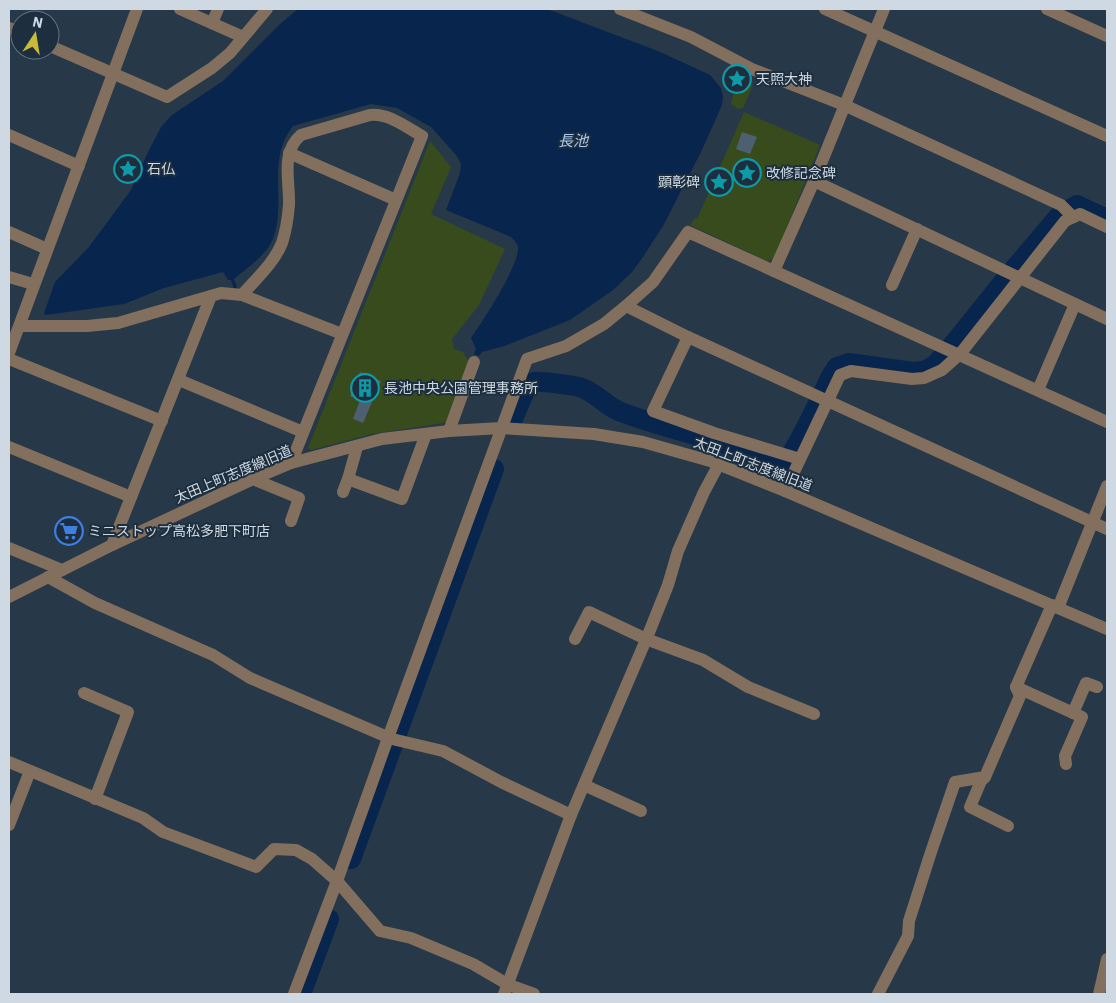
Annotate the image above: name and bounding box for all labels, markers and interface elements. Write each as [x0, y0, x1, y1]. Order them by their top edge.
north arrow [10, 10, 60, 60]
text: N [31, 12, 45, 32]
place icon: 天照大神 [722, 64, 752, 94]
place label: 天照大神 [756, 70, 812, 88]
water label: 長池 [558, 131, 590, 150]
place icon: 石仏 [113, 154, 143, 184]
place icon: 改修記念碑 [732, 158, 762, 188]
place label: 石仏 [147, 160, 175, 178]
place label: 改修記念碑 [766, 164, 836, 182]
place icon: 顕彰碑 [704, 167, 734, 197]
place label: 顕彰碑 [658, 173, 700, 191]
building icon: 長池中央公園管理事務所 [350, 373, 380, 403]
place label: 長池中央公園管理事務所 [384, 379, 538, 397]
street label: 太田上町志度線旧道 [691, 433, 815, 495]
street label: 太田上町志度線旧道 [171, 441, 295, 507]
supermarket icon: ミニストップ高松多肥下町店 [54, 516, 84, 546]
place label: ミニストップ高松多肥下町店 [88, 522, 270, 540]

